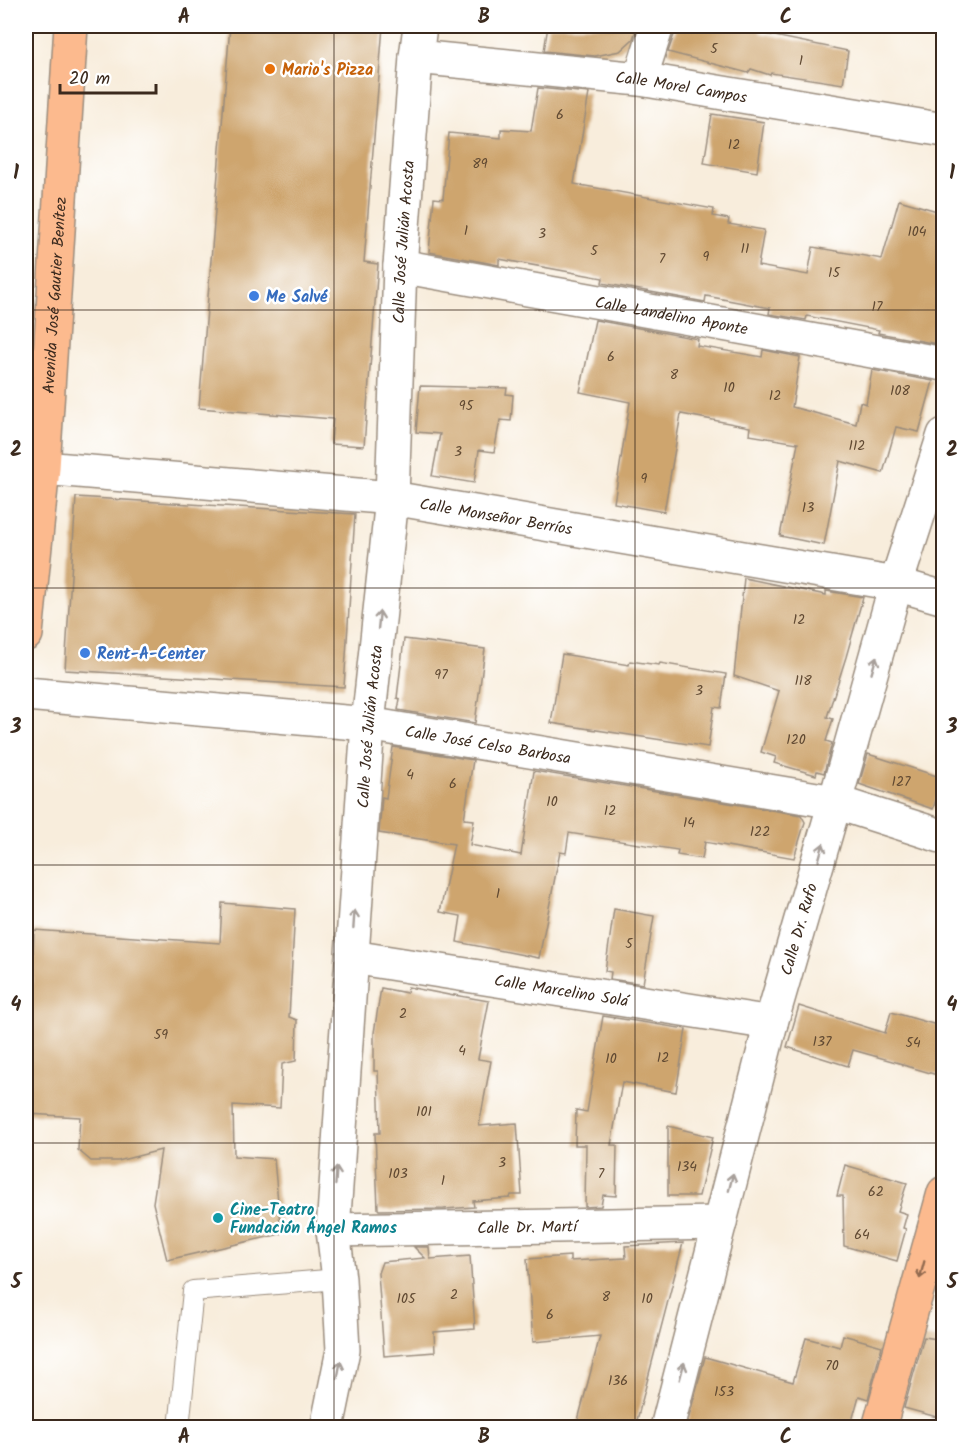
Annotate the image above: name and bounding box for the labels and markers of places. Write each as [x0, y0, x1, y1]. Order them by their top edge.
place label: Mario's Pizza [282, 58, 373, 83]
marker: Mario's Pizza [263, 62, 277, 76]
place label: Me Salvé [266, 285, 328, 310]
marker: Me Salvé [247, 289, 261, 303]
place label: Rent-A-Center [97, 642, 206, 667]
marker: Rent-A-Center [78, 646, 92, 660]
place label: Cine-Teatro Fundación Ángel Ramos [230, 1198, 397, 1241]
marker: Cine-Teatro Fundación Ángel Ramos [211, 1211, 225, 1225]

